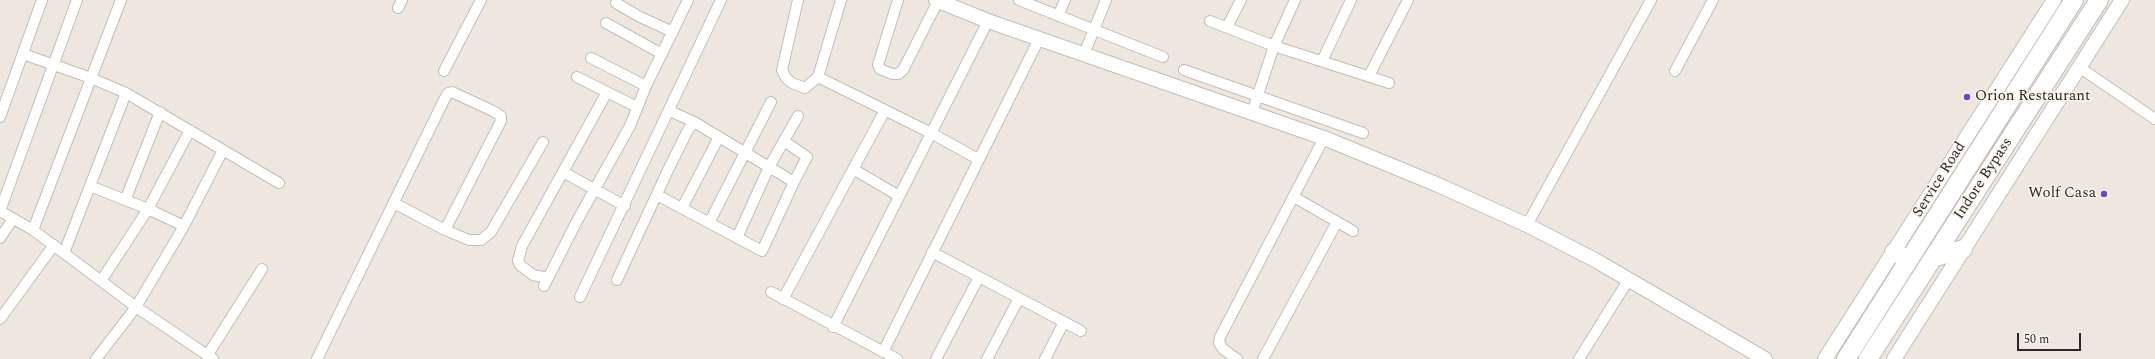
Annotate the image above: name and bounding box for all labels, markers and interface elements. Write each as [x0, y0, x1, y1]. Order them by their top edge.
place label: Orion Restaurant [1975, 88, 2090, 106]
marker: Orion Restaurant [1962, 92, 1972, 102]
street label: Indore Bypass [1951, 135, 2017, 223]
street label: Service Road [1910, 139, 1970, 221]
place label: Wolf Casa [2028, 185, 2096, 203]
marker: Wolf Casa [2099, 189, 2109, 199]
scale bar [2019, 325, 2083, 351]
text: 50 m [2024, 330, 2049, 349]

